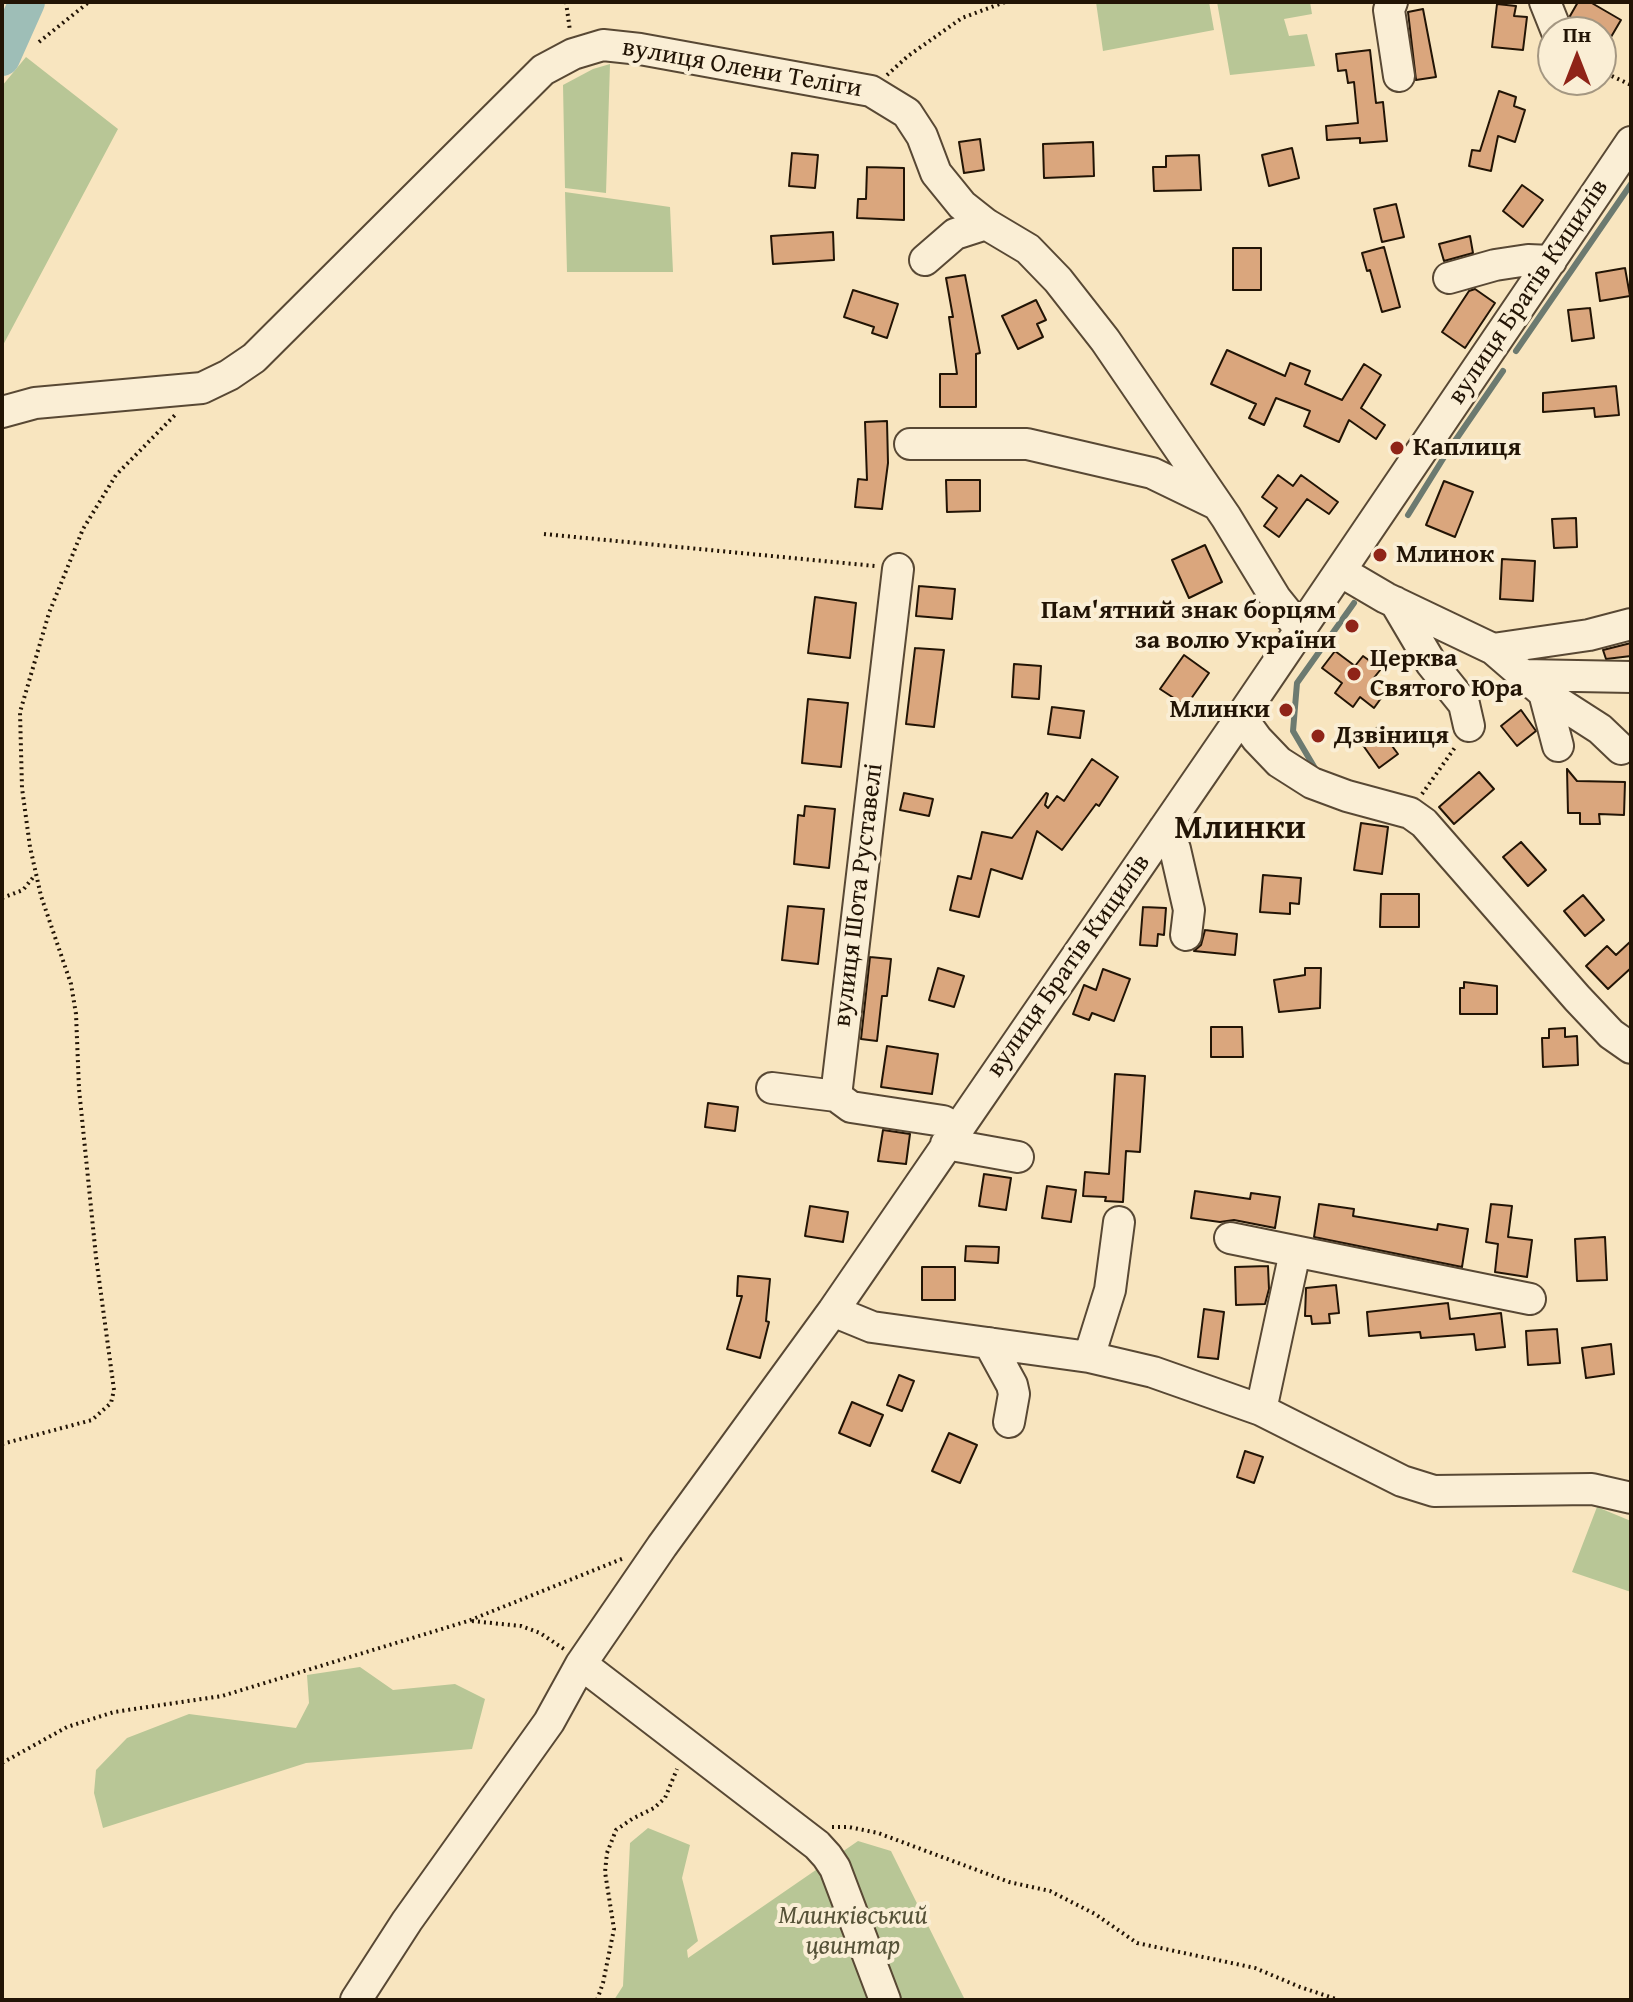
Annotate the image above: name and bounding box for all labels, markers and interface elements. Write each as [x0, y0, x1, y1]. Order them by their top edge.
north arrow [1537, 16, 1617, 96]
text: Пн [1563, 18, 1591, 50]
street label: вулиця Олени Теліги [620, 33, 864, 105]
street label: вулиця Братів Кицилів [1442, 174, 1616, 410]
place label: Каплиця [1413, 432, 1521, 464]
marker: Каплиця [1388, 439, 1406, 457]
place label: Млинок [1396, 539, 1494, 571]
marker: Млинок [1371, 546, 1389, 564]
place label: Пам'ятний знак борцям за волю України [1041, 595, 1336, 656]
marker: Пам'ятний знак борцям за волю України [1343, 617, 1361, 635]
place label: Церква Святого Юра [1370, 643, 1523, 704]
marker: Церква Святого Юра [1345, 665, 1363, 683]
place label: Млинки [1169, 694, 1270, 726]
marker: Млинки [1277, 701, 1295, 719]
place label: Дзвіниця [1334, 720, 1449, 752]
marker: Дзвіниця [1309, 727, 1327, 745]
street label: вулиця Шота Руставелі [827, 761, 891, 1029]
district label: Млинки [1174, 809, 1306, 849]
street label: вулиця Братів Кицилів [980, 849, 1158, 1083]
park label: Млинківський цвинтар [778, 1900, 928, 1962]

